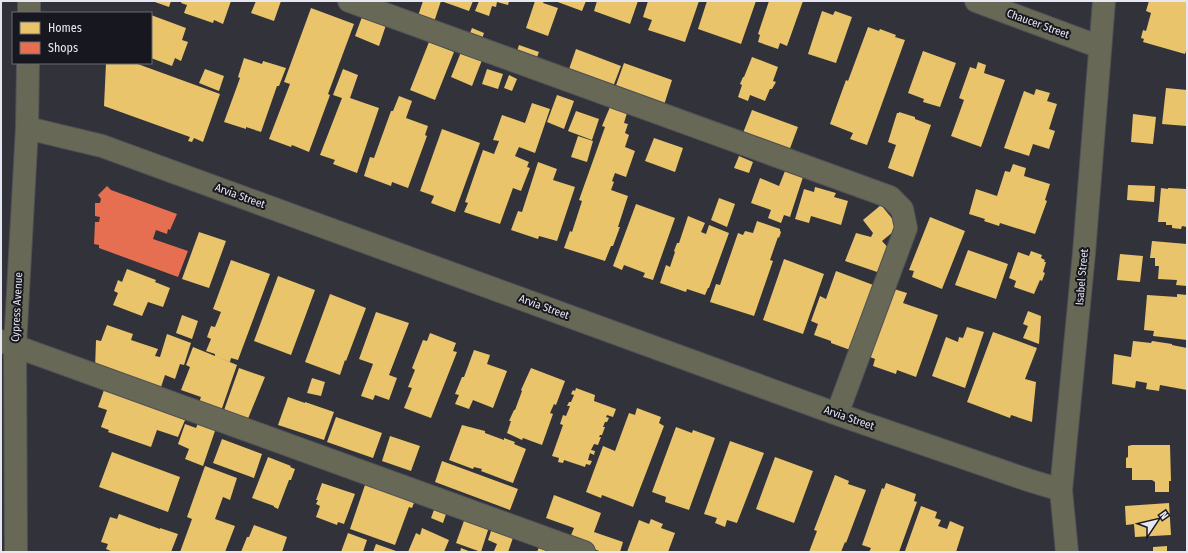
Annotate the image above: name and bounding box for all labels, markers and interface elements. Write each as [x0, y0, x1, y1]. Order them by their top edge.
street label: Chaucer Street [1005, 7, 1072, 42]
legend [12, 12, 152, 64]
text: Homes [48, 21, 82, 35]
text: Shops [48, 41, 78, 55]
street label: Arvia Street [213, 181, 267, 211]
street label: Isabel Street [1073, 248, 1091, 306]
street label: Cypress Avenue [9, 272, 25, 342]
street label: Arvia Street [517, 292, 571, 322]
street label: Arvia Street [822, 403, 876, 433]
north arrow [1136, 501, 1176, 541]
text: N [1157, 509, 1171, 522]

